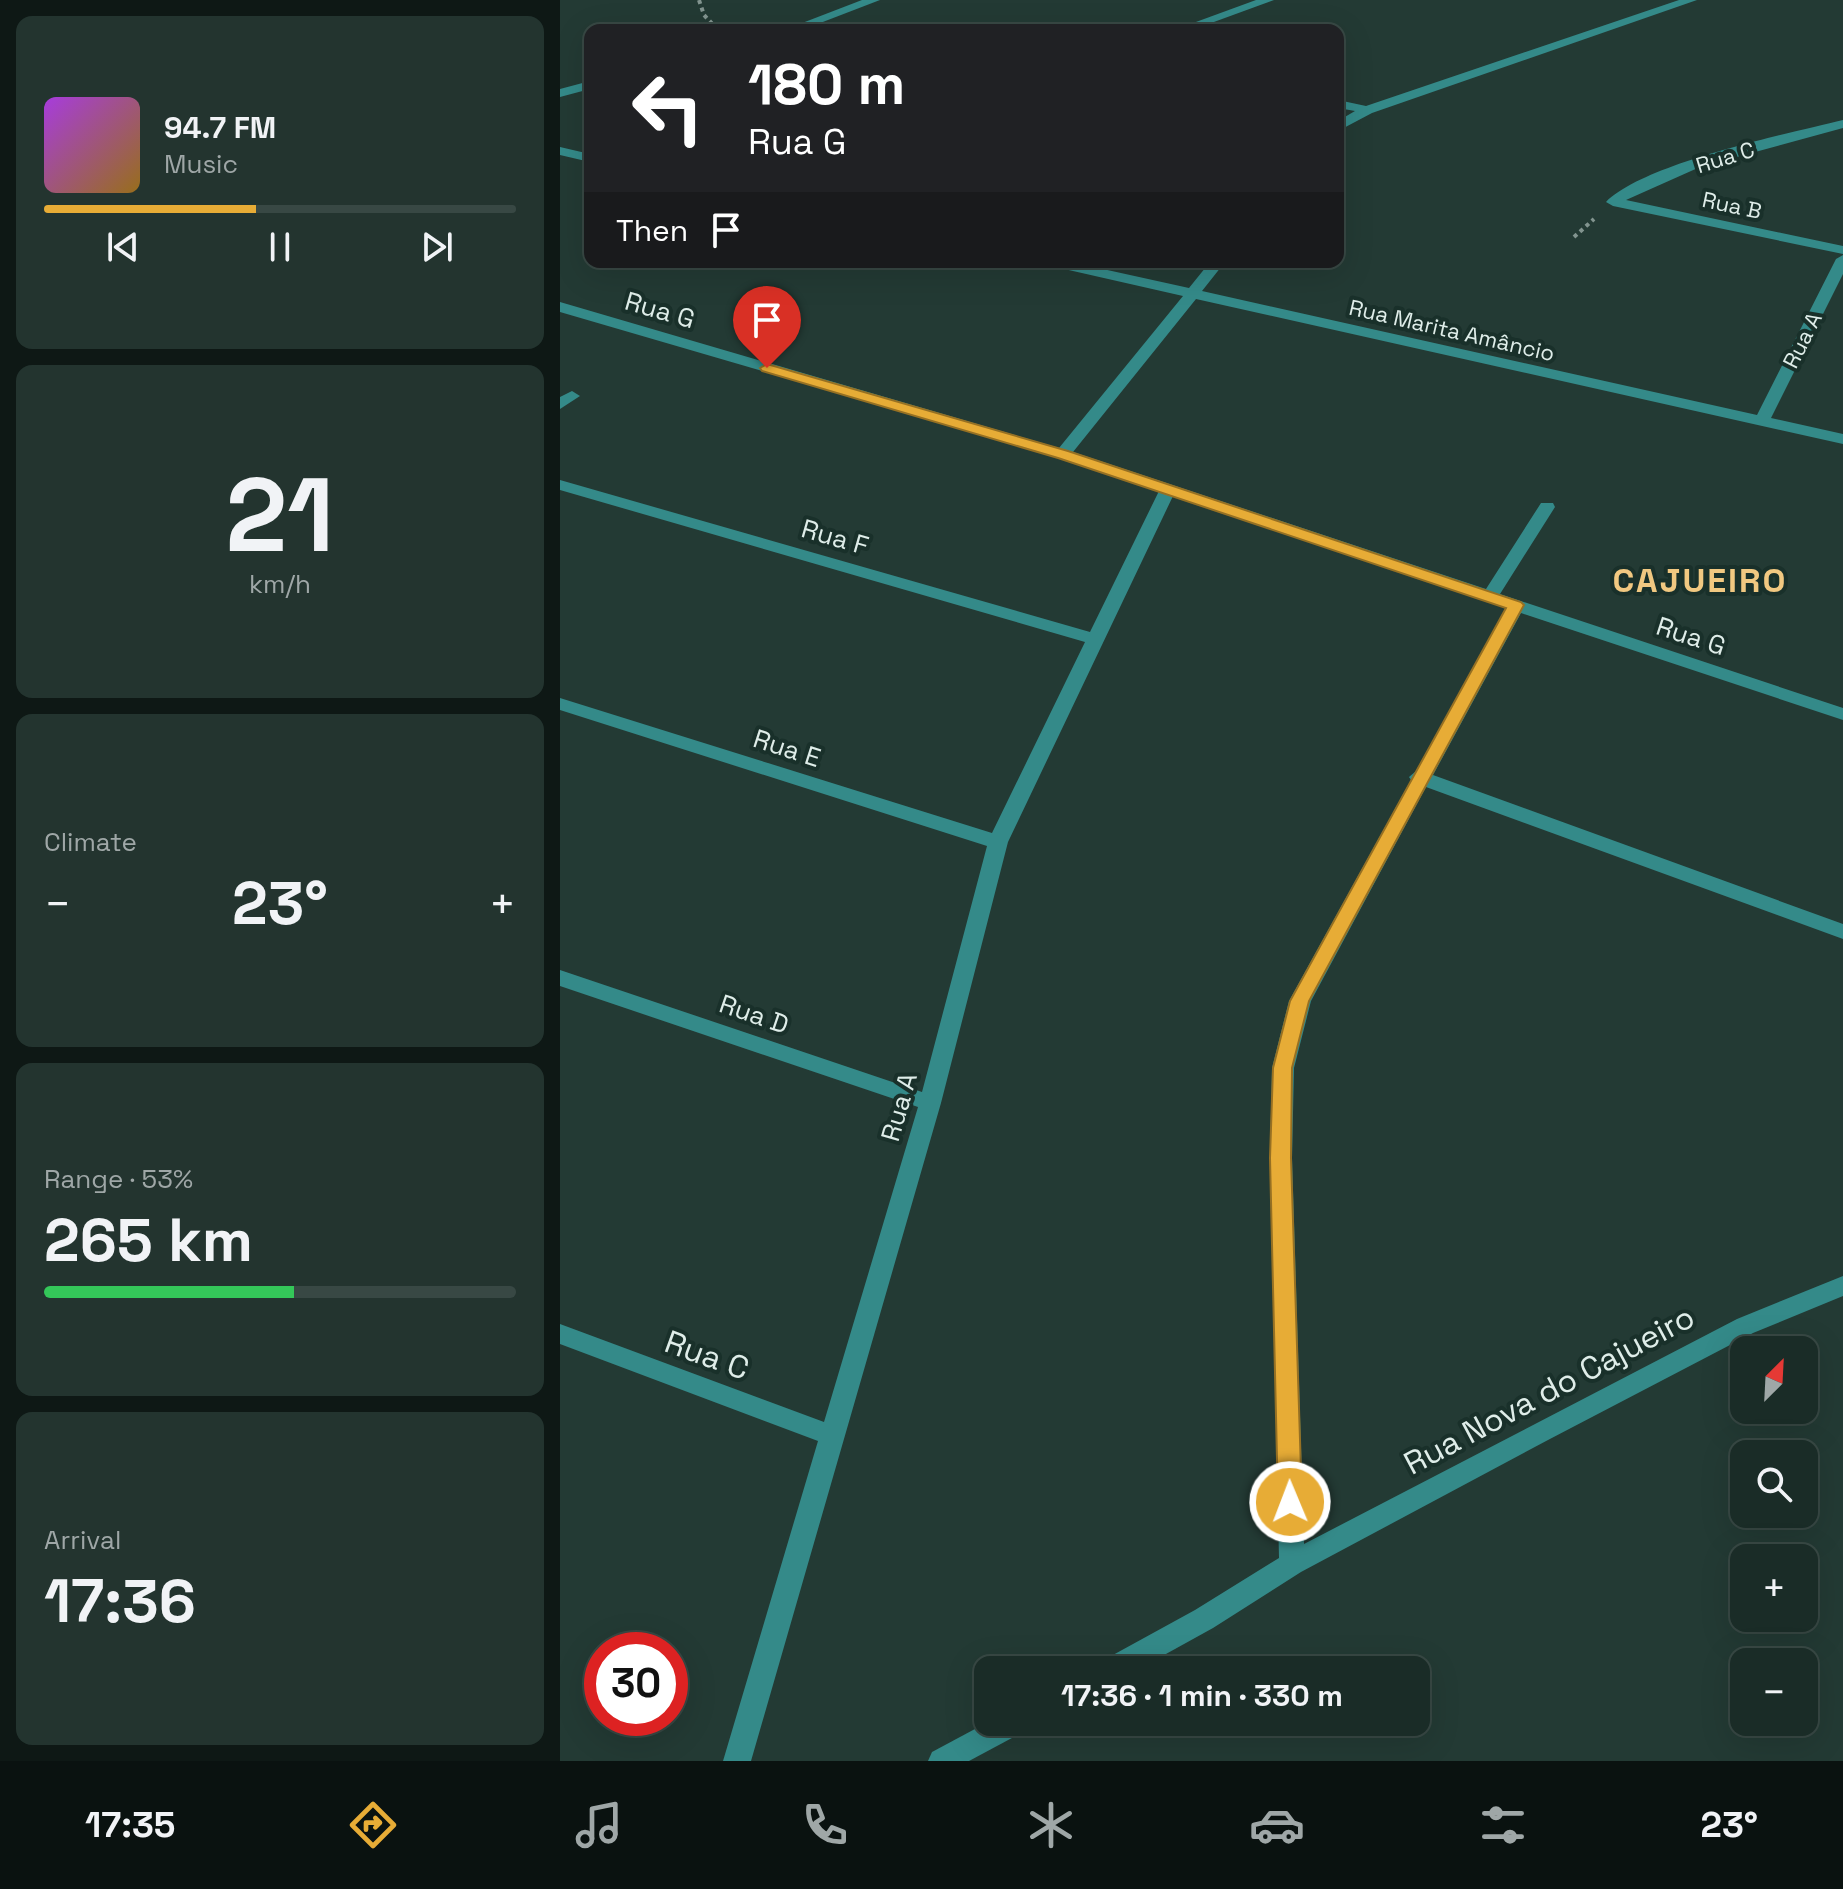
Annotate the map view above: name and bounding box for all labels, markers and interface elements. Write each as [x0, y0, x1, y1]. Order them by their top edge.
text: 180 m [748, 49, 905, 120]
icon: left [616, 56, 720, 160]
text: 94.7 FM [164, 108, 276, 147]
text: Rua G [748, 119, 846, 165]
street label: Rua C [1692, 135, 1758, 179]
text: Music [164, 147, 238, 181]
street label: Rua B [1700, 185, 1764, 225]
icon: arrive [704, 208, 748, 252]
text: Then [616, 211, 688, 250]
icon: previous [101, 225, 145, 269]
icon: pause [258, 225, 302, 269]
icon: next [415, 225, 459, 269]
street label: Rua G [621, 284, 699, 336]
pin [733, 286, 801, 368]
street label: Rua Marita Amâncio [1346, 293, 1558, 367]
icon: arrive [745, 298, 789, 342]
street label: Rua A [1776, 307, 1828, 373]
text: 21 [226, 449, 334, 581]
street label: Rua F [798, 511, 872, 563]
district label: CAJUEIRO [1612, 559, 1788, 602]
text: km/h [249, 567, 311, 601]
street label: Rua G [1652, 609, 1730, 663]
street label: Rua E [749, 721, 825, 775]
text: Climate [44, 825, 137, 859]
text: 23° [232, 865, 328, 942]
text: − [44, 876, 71, 932]
text: + [489, 876, 516, 932]
street label: Rua D [715, 986, 793, 1042]
street label: Rua A [873, 1069, 925, 1145]
text: Range · 53% [44, 1162, 193, 1196]
text: 265 km [44, 1202, 253, 1279]
street label: Rua Nova do Cajueiro [1397, 1296, 1701, 1484]
street label: Rua C [659, 1321, 755, 1389]
north arrow [1730, 1336, 1818, 1424]
map controls [1730, 1336, 1818, 1736]
button: search [1730, 1440, 1818, 1528]
position arrow [1248, 1460, 1332, 1544]
text: Arrival [44, 1523, 121, 1557]
button: + [1730, 1544, 1818, 1632]
text: 17:36 [44, 1563, 196, 1640]
speed limit sign: 30 [584, 1632, 688, 1736]
button: − [1730, 1648, 1818, 1736]
text: 17:36 · 1 min · 330 m [1061, 1676, 1343, 1715]
icon: directions [345, 1797, 401, 1853]
icon: music [571, 1797, 627, 1853]
icon: phone [797, 1797, 853, 1853]
icon: climate [1023, 1797, 1079, 1853]
icon: car [1249, 1797, 1305, 1853]
icon: filters [1475, 1797, 1531, 1853]
text: 17:35 [85, 1802, 175, 1848]
text: 23° [1701, 1802, 1758, 1848]

